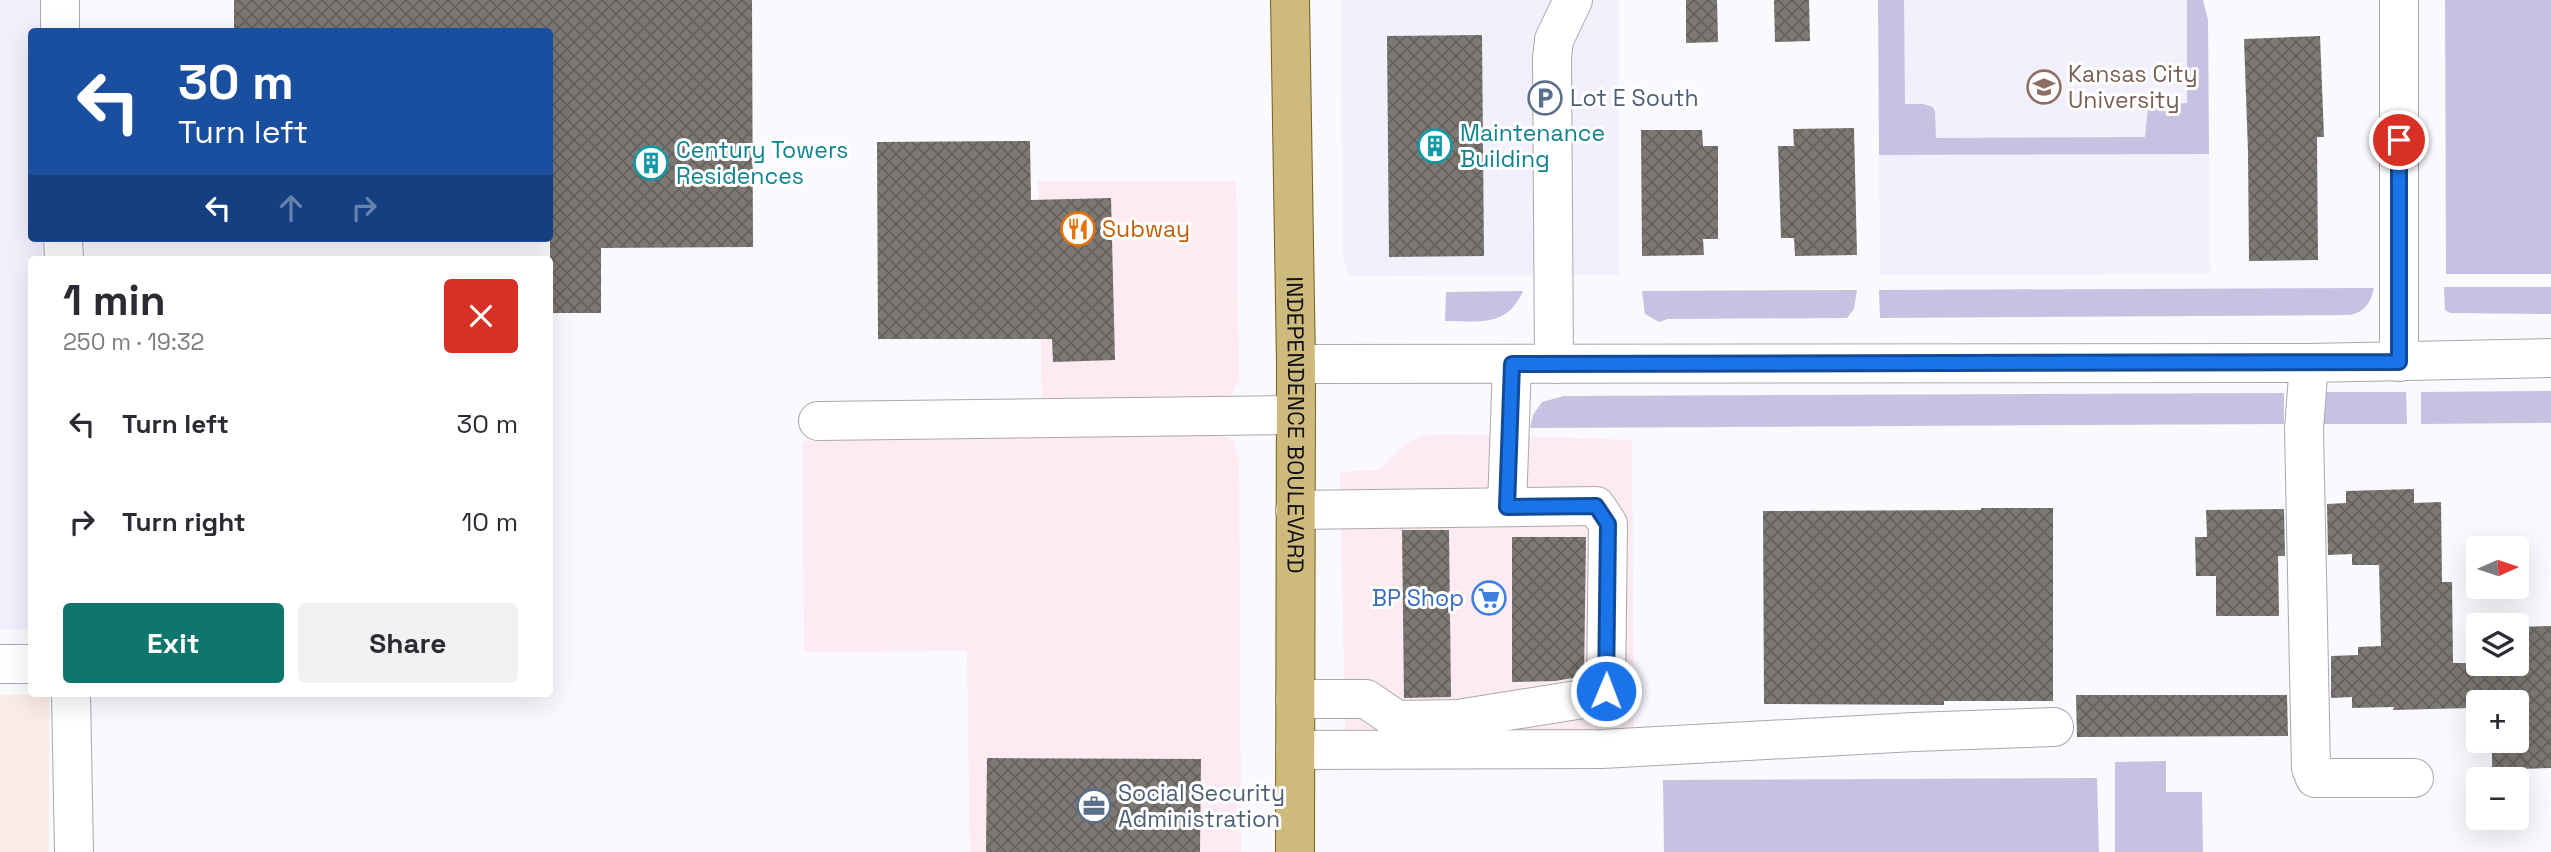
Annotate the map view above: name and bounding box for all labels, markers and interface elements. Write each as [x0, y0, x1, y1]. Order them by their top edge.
text: 30 m [178, 51, 294, 113]
icon: left [63, 56, 154, 147]
place label: Kansas City University [2068, 59, 2198, 115]
school or university icon: Kansas City University [2025, 68, 2063, 106]
parking icon: Lot E South [1526, 79, 1564, 117]
place label: Lot E South [1570, 83, 1699, 113]
pin [2369, 110, 2429, 170]
text: Turn left [178, 112, 308, 152]
place label: Maintenance Building [1460, 118, 1605, 174]
icon: arrive [2380, 121, 2418, 159]
building icon: Maintenance Building [1416, 127, 1454, 165]
place label: Century Towers Residences [676, 135, 848, 191]
building icon: Century Towers Residences [632, 144, 670, 182]
icon: left [199, 189, 237, 227]
icon: ahead [272, 189, 310, 227]
icon: right [345, 189, 383, 227]
restaurant icon: Subway [1059, 210, 1097, 248]
place label: Subway [1102, 214, 1190, 244]
text: 1 min [63, 274, 166, 327]
street label: INDEPENDENCE BOULEVARD [1280, 276, 1311, 574]
button: close [444, 279, 518, 353]
text: 250 m · 19:32 [63, 327, 204, 357]
icon: left [63, 405, 101, 443]
text: Turn left [122, 407, 229, 441]
text: 30 m [457, 407, 518, 441]
icon: right [63, 503, 101, 541]
text: Turn right [122, 505, 246, 539]
text: 10 m [461, 505, 518, 539]
north arrow [2466, 536, 2529, 598]
map controls [2466, 536, 2529, 830]
supermarket icon: BP Shop [1470, 579, 1508, 617]
place label: BP Shop [1372, 583, 1464, 613]
button: Exit [63, 603, 284, 683]
button: Share [298, 603, 518, 683]
button: layers [2466, 613, 2529, 676]
position arrow [1569, 654, 1643, 728]
button: + [2466, 690, 2529, 753]
button: − [2466, 767, 2529, 830]
place label: Social Security Administration [1118, 778, 1285, 834]
office icon: Social Security Administration [1075, 787, 1113, 825]

